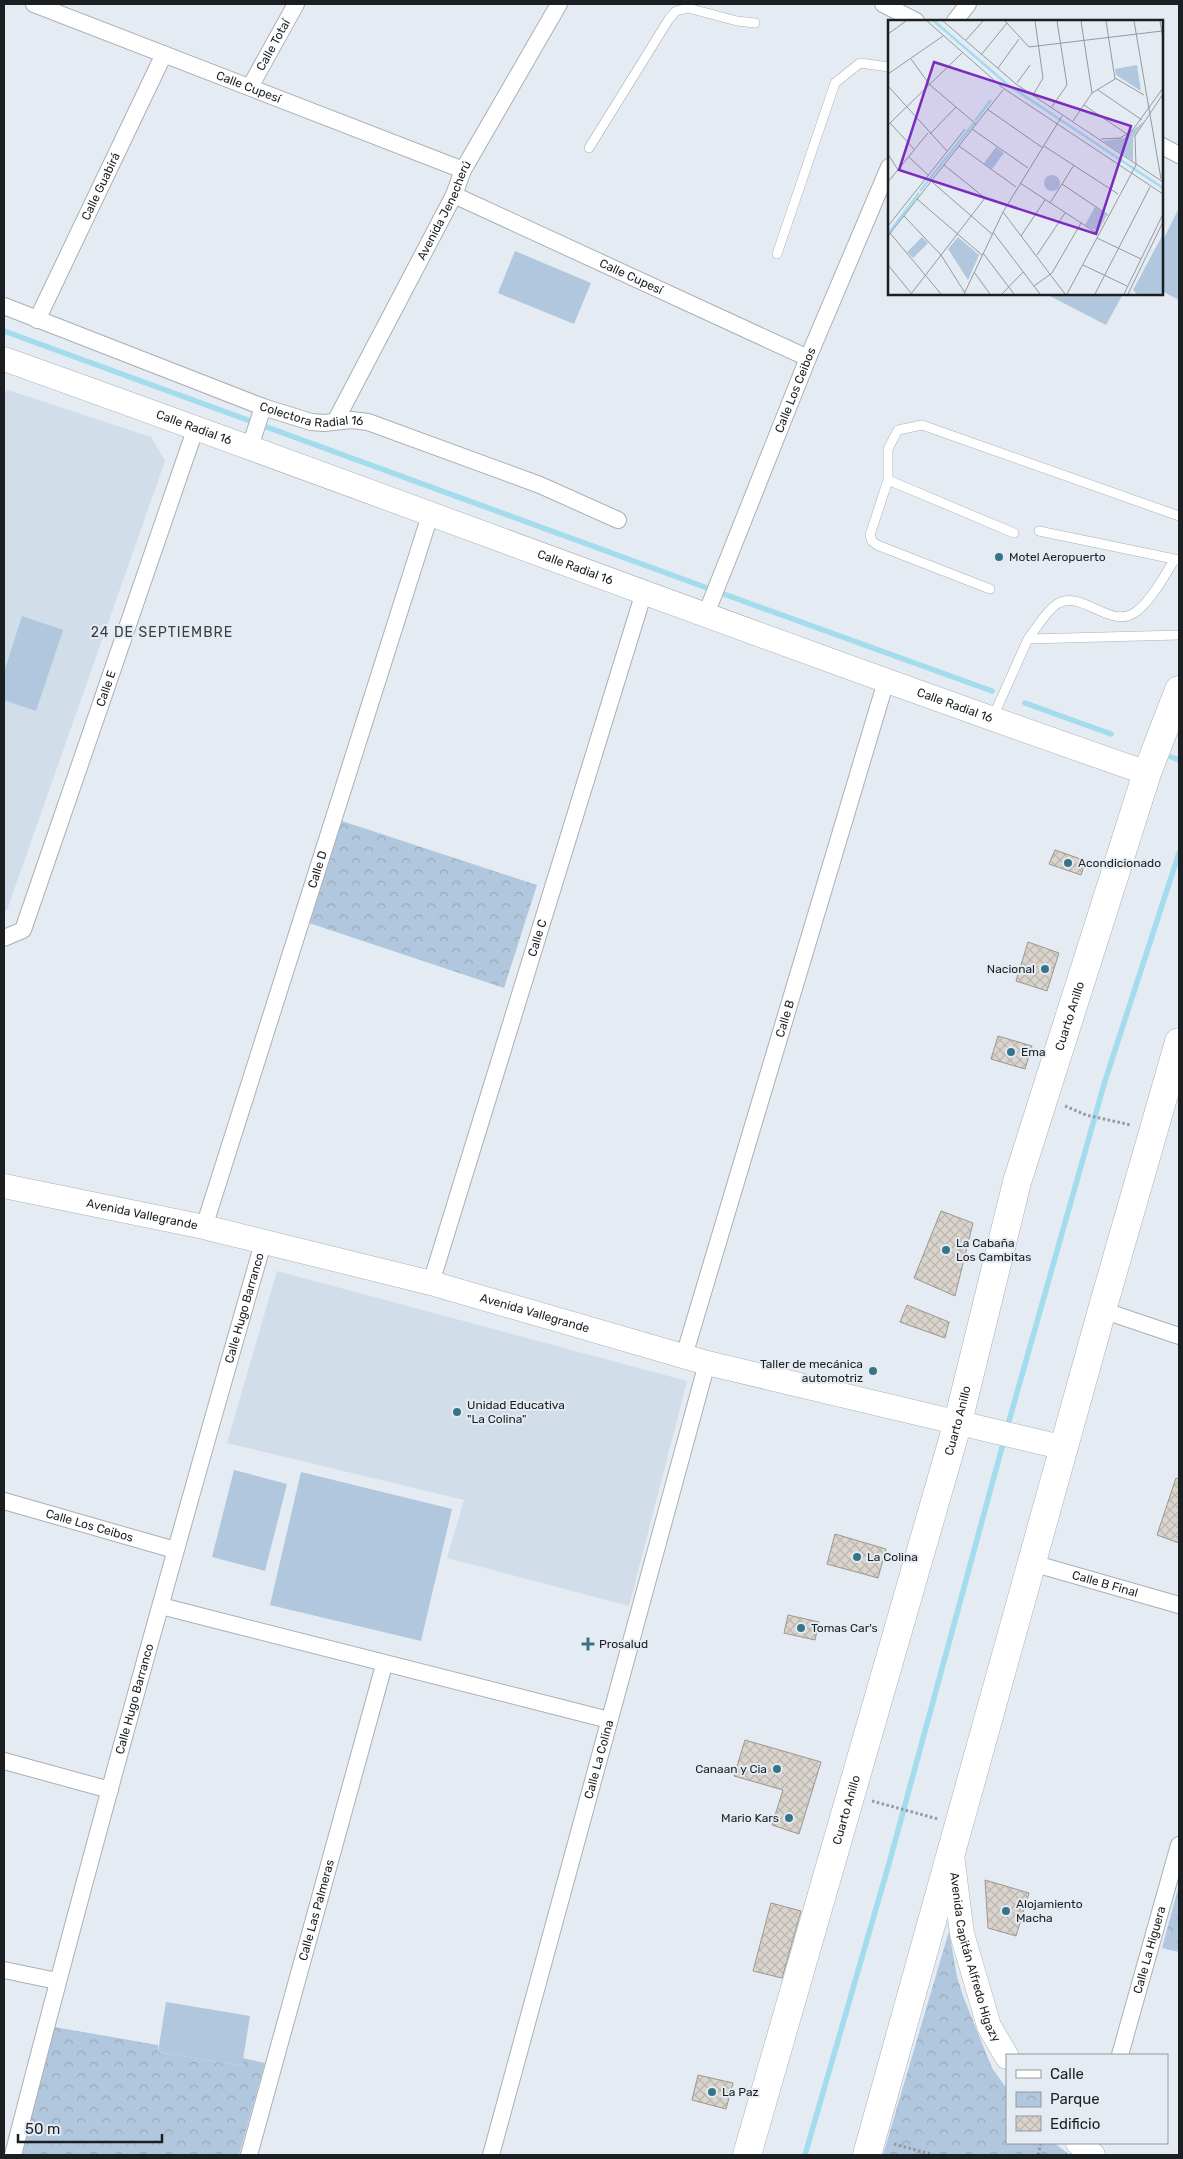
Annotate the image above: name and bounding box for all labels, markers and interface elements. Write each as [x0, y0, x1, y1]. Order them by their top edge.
street label: Calle Totaí [253, 16, 294, 73]
inset map [888, 20, 1163, 295]
street label: Calle Cupesí [214, 68, 284, 106]
street label: Calle Guabirá [79, 150, 123, 223]
street label: Avenida Jenecherú [414, 158, 474, 262]
street label: Calle Cupesí [597, 256, 666, 298]
street label: Calle Los Ceibos [772, 345, 819, 435]
street label: Colectora Radial 16 [258, 399, 364, 430]
street label: Calle Radial 16 [154, 407, 234, 448]
street label: Calle Radial 16 [535, 547, 615, 587]
place label: Motel Aeropuerto [1009, 550, 1106, 564]
marker: Motel Aeropuerto [993, 551, 1005, 563]
district label: 24 DE SEPTIEMBRE [91, 624, 233, 641]
street label: Calle E [93, 669, 119, 708]
street label: Calle Radial 16 [915, 685, 995, 725]
street label: Calle D [305, 849, 330, 890]
place label: Acondicionado [1078, 856, 1161, 870]
marker: Acondicionado [1062, 857, 1074, 869]
street label: Calle C [525, 918, 550, 958]
place label: Nacional [987, 962, 1035, 976]
marker: Nacional [1039, 963, 1051, 975]
street label: Cuarto Anillo [1052, 980, 1087, 1052]
street label: Calle B [773, 998, 797, 1039]
place label: Ema [1021, 1045, 1046, 1059]
marker: Ema [1005, 1046, 1017, 1058]
street label: Avenida Vallegrande [85, 1196, 199, 1233]
place label: La Cabaña Los Cambitas [956, 1236, 1031, 1264]
marker: La Cabaña Los Cambitas [940, 1244, 952, 1256]
street label: Calle Hugo Barranco [222, 1251, 267, 1365]
street label: Avenida Vallegrande [478, 1291, 591, 1336]
place label: Taller de mecánica automotriz [760, 1357, 863, 1385]
marker: Taller de mecánica automotriz [867, 1365, 879, 1377]
street label: Cuarto Anillo [942, 1384, 974, 1457]
place label: Unidad Educativa "La Colina" [467, 1398, 565, 1426]
marker: Unidad Educativa "La Colina" [451, 1406, 463, 1418]
street label: Calle Los Ceibos [44, 1506, 135, 1545]
place label: La Colina [867, 1550, 918, 1564]
marker: La Colina [851, 1551, 863, 1563]
street label: Calle B Final [1071, 1568, 1140, 1600]
place label: Tomas Car's [811, 1621, 878, 1635]
marker: Tomas Car's [795, 1622, 807, 1634]
marker: Prosalud [581, 1637, 595, 1651]
place label: Prosalud [599, 1637, 648, 1651]
street label: Calle Hugo Barranco [113, 1642, 156, 1756]
street label: Calle La Colina [581, 1718, 616, 1800]
place label: Canaan y Cia [695, 1762, 767, 1776]
marker: Canaan y Cia [771, 1763, 783, 1775]
street label: Cuarto Anillo [830, 1774, 863, 1846]
place label: Mario Kars [721, 1811, 779, 1825]
marker: Mario Kars [783, 1812, 795, 1824]
street label: Calle Las Palmeras [296, 1858, 337, 1962]
street label: Avenida Capitán Alfredo Higazy [947, 1871, 1004, 2045]
place label: Alojamiento Macha [1016, 1897, 1083, 1925]
marker: Alojamiento Macha [1000, 1905, 1012, 1917]
street label: Calle La Higuera [1131, 1905, 1168, 1995]
legend [1006, 2054, 1168, 2144]
text: Calle [1050, 2065, 1084, 2083]
place label: La Paz [722, 2085, 759, 2099]
marker: La Paz [706, 2086, 718, 2098]
text: Parque [1050, 2090, 1100, 2108]
scale bar [18, 2112, 161, 2144]
text: Edificio [1050, 2115, 1100, 2133]
text: 50 m [25, 2120, 60, 2138]

